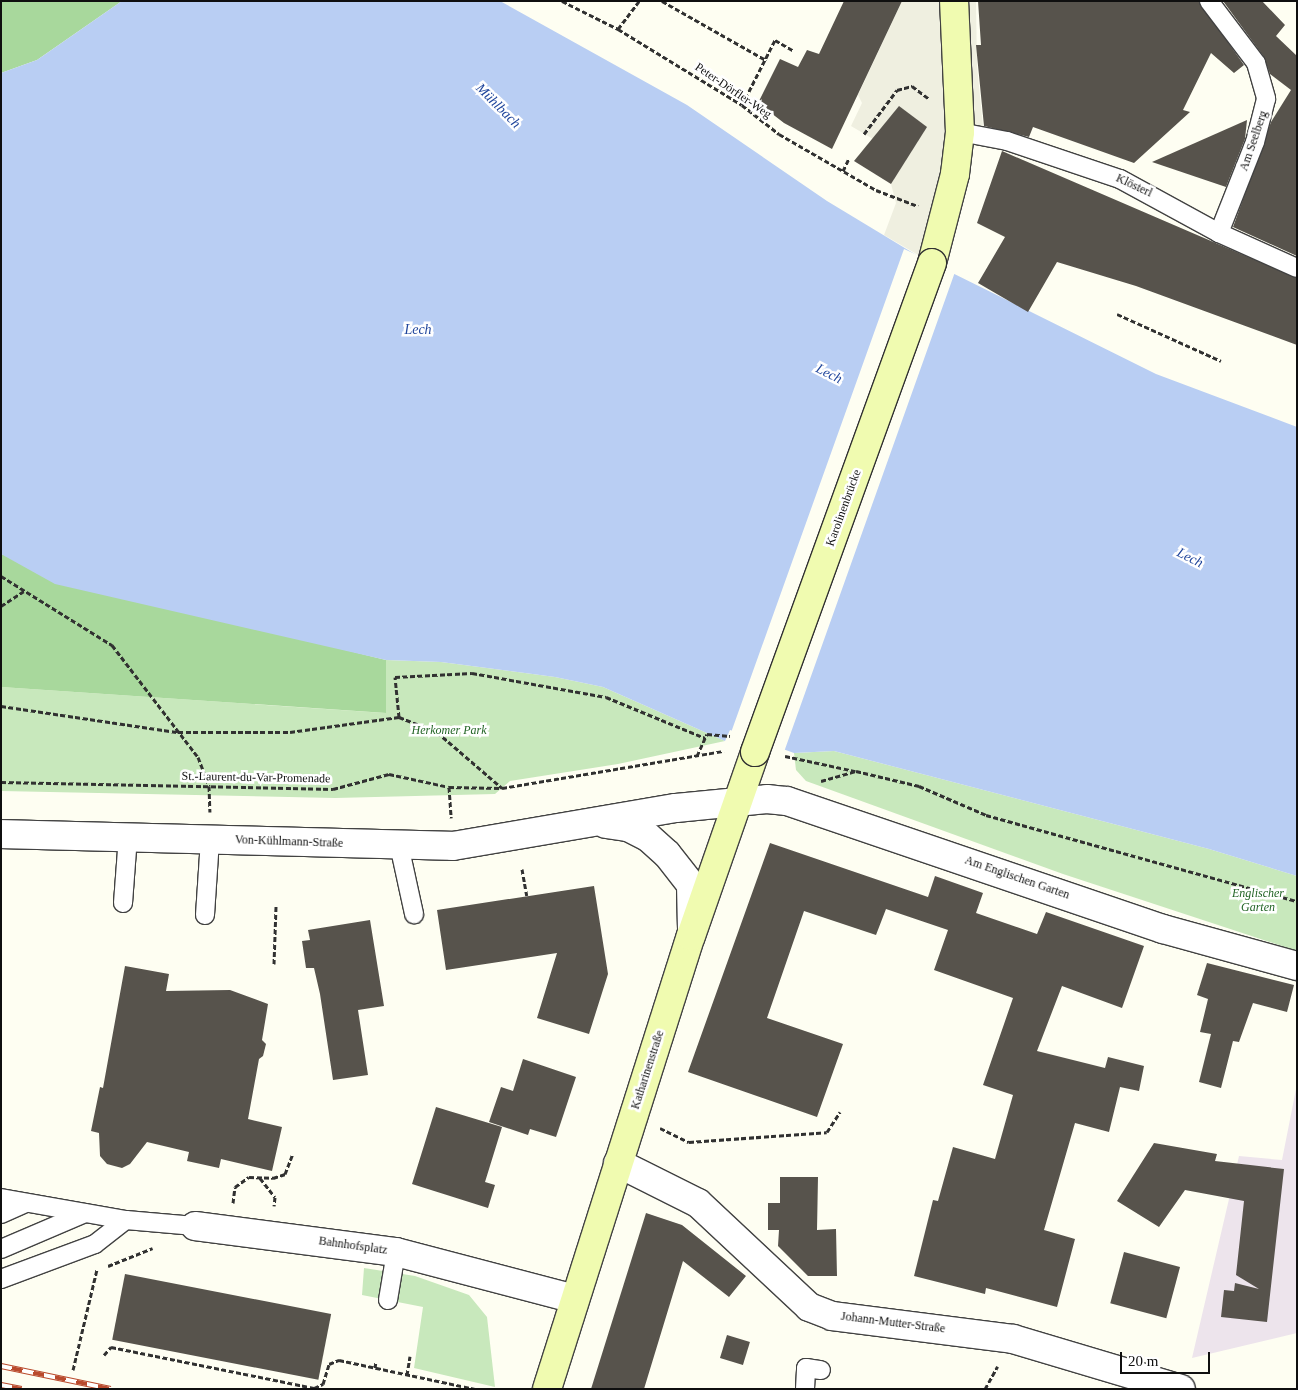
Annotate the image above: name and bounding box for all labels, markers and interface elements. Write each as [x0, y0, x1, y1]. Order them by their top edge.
street label: Peter-Dörfler-Weg [692, 60, 774, 122]
water label: Mühlbach [472, 80, 524, 132]
street label: Am Seelberg [1237, 109, 1271, 173]
street label: Klösterl [1113, 171, 1155, 201]
water label: Lech [404, 322, 432, 338]
water label: Lech [813, 360, 845, 388]
street label: Karolinenbrücke [823, 468, 865, 548]
water label: Lech [1174, 544, 1206, 572]
park label: Herkomer Park [412, 724, 486, 738]
street label: St.-Laurent-du-Var-Promenade [182, 770, 330, 786]
street label: Von-Kühlmann-Straße [235, 833, 343, 851]
street label: Am Englischen Garten [963, 853, 1071, 903]
park label: Englischer Garten [1232, 887, 1284, 915]
street label: Katharinenstraße [628, 1029, 668, 1111]
street label: Bahnhofsplatz [318, 1234, 388, 1258]
street label: Johann-Mutter-Straße [840, 1309, 946, 1337]
scale bar [1123, 1342, 1213, 1374]
text: 20 m [1128, 1353, 1158, 1369]

